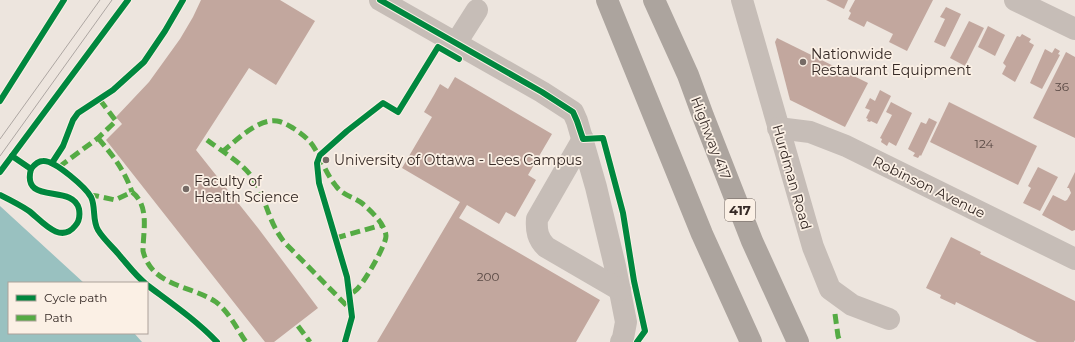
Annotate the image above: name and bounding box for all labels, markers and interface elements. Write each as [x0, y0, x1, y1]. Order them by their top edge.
place label: Nationwide Restaurant Equipment [811, 45, 972, 79]
marker: Nationwide Restaurant Equipment [798, 57, 808, 67]
house number: 36 [1055, 79, 1069, 94]
street label: Highway 417 [687, 94, 735, 182]
street label: Hurdman Road [768, 122, 816, 232]
house number: 124 [975, 136, 993, 151]
place label: University of Ottawa - Lees Campus [334, 151, 582, 169]
street label: Robinson Avenue [870, 152, 988, 222]
marker: University of Ottawa - Lees Campus [321, 155, 331, 165]
place label: Faculty of Health Science [194, 172, 299, 206]
marker: Faculty of Health Science [181, 184, 191, 194]
road number: 417 [725, 199, 755, 221]
house number: 200 [477, 269, 499, 284]
legend [8, 282, 148, 334]
text: Cycle path [44, 290, 107, 305]
text: Path [44, 310, 73, 325]

